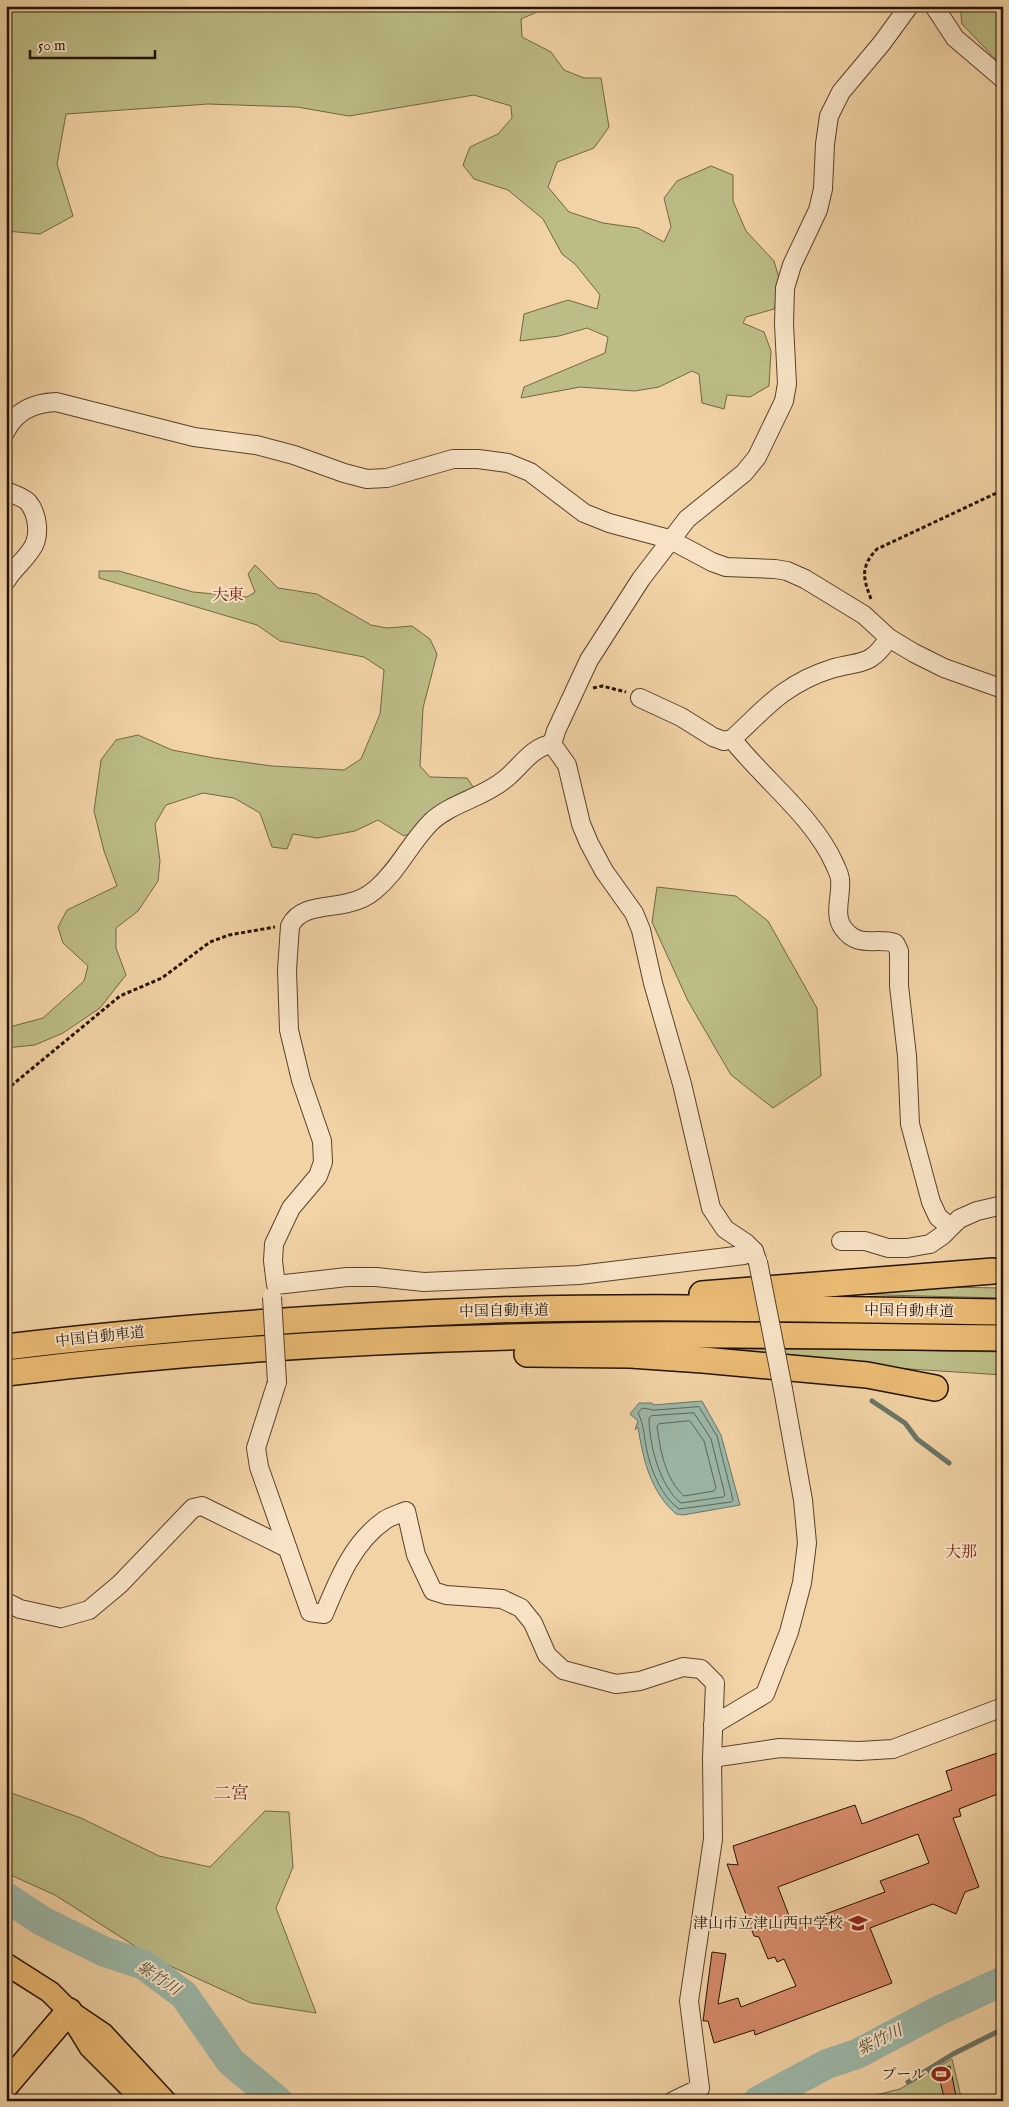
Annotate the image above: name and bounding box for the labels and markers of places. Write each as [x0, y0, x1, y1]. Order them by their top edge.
school or university icon: 津山市立津山西中学校 [847, 1912, 869, 1934]
place label: 津山市立津山西中学校 [693, 1914, 843, 1933]
sports icon: プール [930, 2063, 952, 2085]
place label: プール [882, 2065, 926, 2084]

